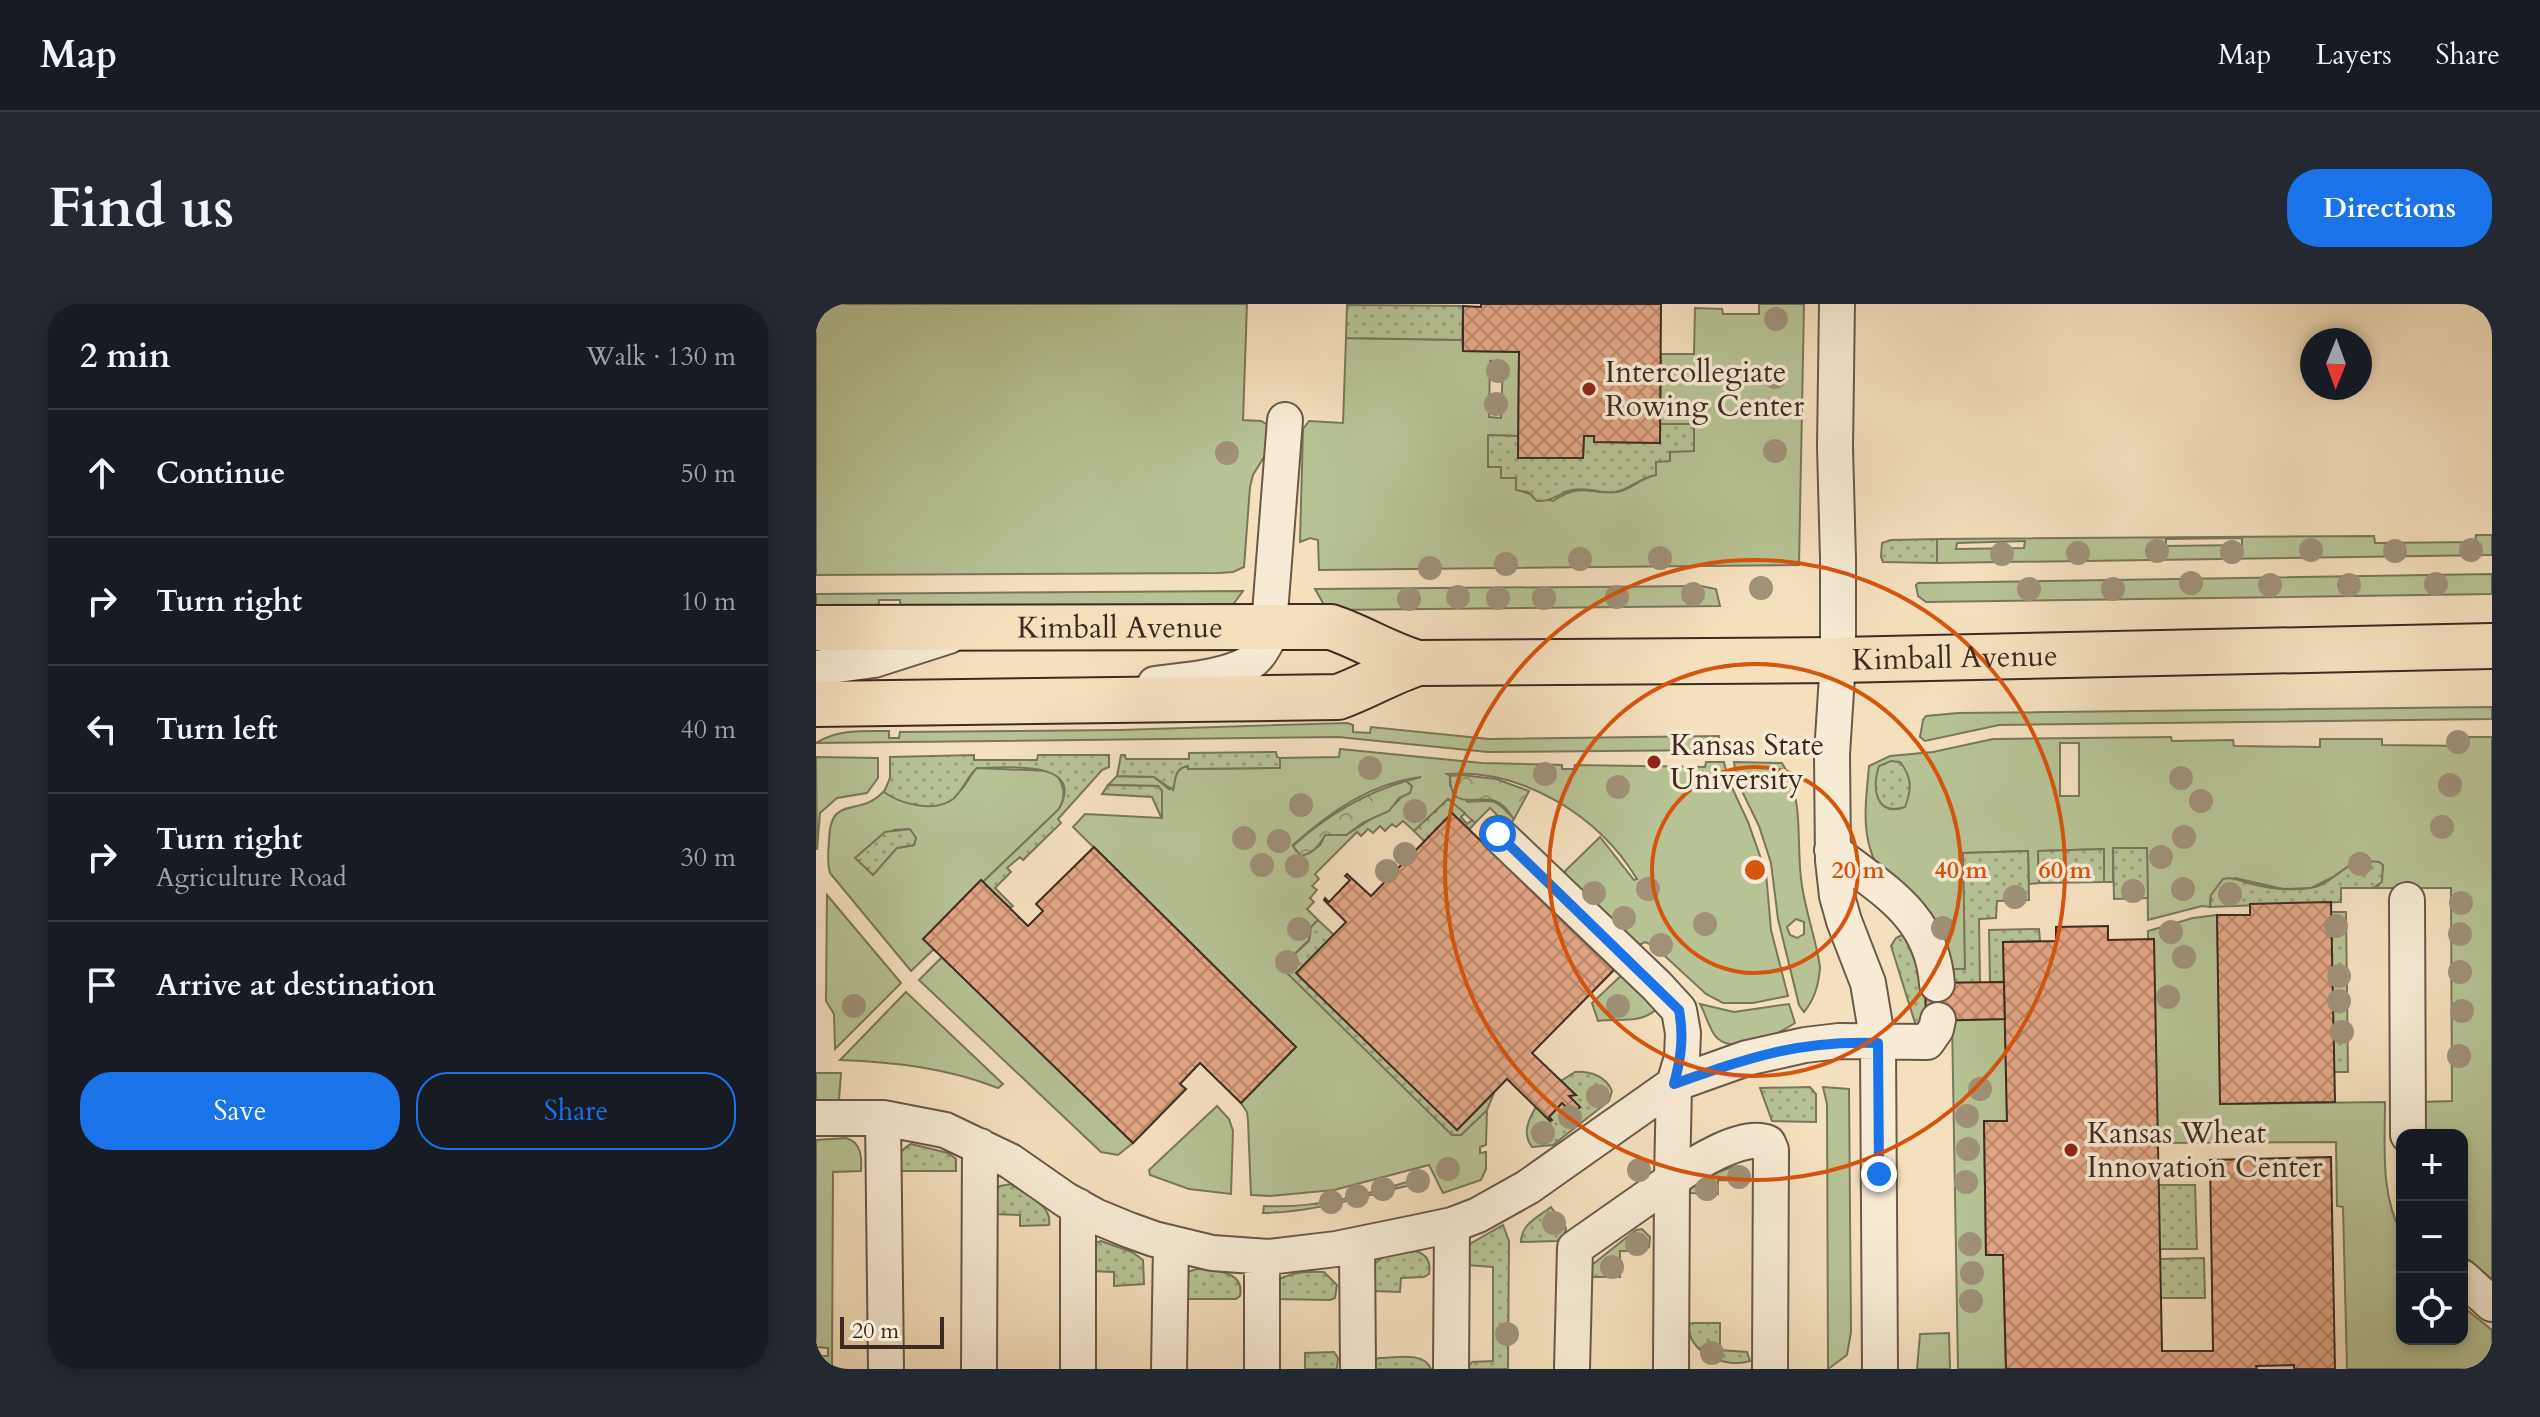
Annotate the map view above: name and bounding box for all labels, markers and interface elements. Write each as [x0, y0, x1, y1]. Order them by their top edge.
text: Map [40, 29, 117, 81]
text: Map [2218, 36, 2271, 74]
text: Layers [2315, 36, 2392, 74]
text: Share [2436, 36, 2500, 74]
button: Directions [2287, 169, 2492, 247]
text: Find us [48, 171, 234, 246]
north arrow [2300, 328, 2372, 400]
text: 2 min [80, 333, 171, 379]
text: Walk · 130 m [586, 339, 736, 374]
place label: Intercollegiate Rowing Center [1605, 352, 1804, 427]
marker: Intercollegiate Rowing Center [1580, 380, 1598, 398]
icon: ahead [80, 451, 124, 495]
text: Continue [156, 453, 285, 494]
text: 50 m [680, 456, 736, 491]
icon: right [80, 579, 124, 623]
text: Turn right [156, 581, 302, 622]
text: 10 m [680, 584, 736, 619]
street label: Kimball Avenue [1017, 607, 1223, 648]
street label: Kimball Avenue [1851, 635, 2058, 680]
icon: left [80, 707, 124, 751]
text: Turn left [156, 709, 278, 750]
text: 40 m [680, 712, 736, 747]
place label: Kansas State University [1670, 725, 1824, 800]
marker: Kansas State University [1645, 753, 1663, 771]
route start [1480, 816, 1516, 852]
text: Turn right [156, 819, 302, 860]
icon: right [80, 835, 124, 879]
text: 30 m [680, 840, 736, 875]
text: 20 m [1831, 854, 1885, 887]
text: 40 m [1934, 854, 1988, 887]
text: 60 m [2038, 854, 2092, 887]
centre of rings [1741, 856, 1769, 884]
text: Agriculture Road [156, 860, 347, 895]
icon: arrive [80, 963, 124, 1007]
text: Arrive at destination [156, 965, 436, 1006]
button: Save [80, 1072, 400, 1150]
button: Share [416, 1072, 736, 1150]
place label: Kansas Wheat Innovation Center [2087, 1113, 2323, 1188]
map controls [2396, 1129, 2468, 1345]
button: + [2396, 1129, 2468, 1201]
marker: Kansas Wheat Innovation Center [2062, 1141, 2080, 1159]
route end [1861, 1156, 1897, 1192]
button: − [2396, 1201, 2468, 1273]
button: locate [2396, 1273, 2468, 1345]
scale bar [840, 1313, 944, 1349]
text: 20 m [852, 1316, 899, 1346]

